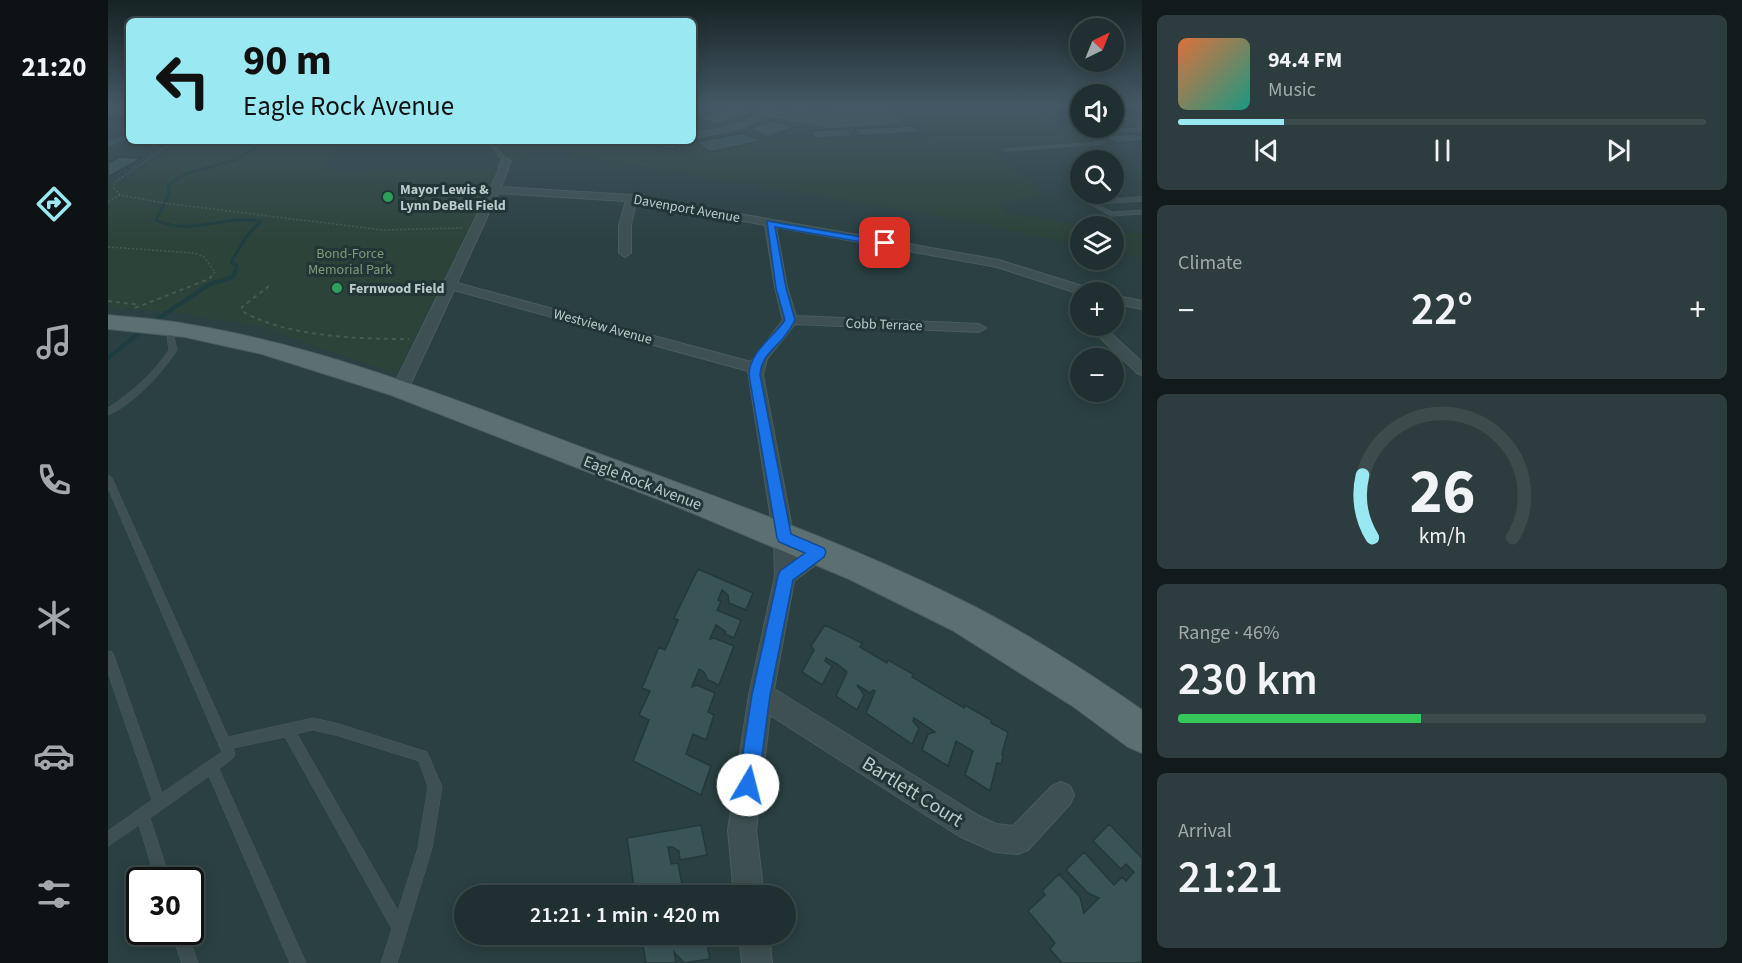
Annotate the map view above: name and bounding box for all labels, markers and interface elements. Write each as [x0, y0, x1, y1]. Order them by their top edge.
north arrow [1070, 18, 1124, 72]
map controls [1070, 18, 1124, 402]
text: 90 m [243, 31, 332, 91]
icon: left [144, 42, 222, 120]
text: 94.4 FM [1268, 44, 1342, 76]
text: 21:20 [21, 48, 87, 87]
text: Music [1268, 76, 1316, 104]
button: sound [1070, 84, 1124, 138]
text: Eagle Rock Avenue [243, 87, 454, 126]
icon: previous [1250, 134, 1283, 167]
icon: pause [1426, 134, 1459, 167]
icon: next [1602, 134, 1635, 167]
button: search [1070, 150, 1124, 204]
place label: Mayor Lewis & Lynn DeBell Field [400, 180, 506, 216]
icon: directions [33, 183, 75, 225]
marker: Mayor Lewis & Lynn DeBell Field [381, 190, 395, 204]
street label: Davenport Avenue [632, 190, 742, 228]
button: layers [1070, 216, 1124, 270]
pin [859, 217, 910, 268]
icon: arrive [868, 226, 901, 259]
park label: Bond-Force Memorial Park [308, 244, 392, 280]
text: Climate [1178, 249, 1242, 277]
text: 22° [1411, 278, 1473, 342]
place label: Fernwood Field [349, 279, 445, 299]
marker: Fernwood Field [330, 281, 344, 295]
button: + [1070, 282, 1124, 336]
text: − [1178, 287, 1194, 334]
text: + [1690, 287, 1706, 334]
street label: Westview Avenue [551, 304, 654, 350]
street label: Cobb Terrace [845, 314, 923, 336]
icon: music [33, 321, 75, 363]
button: − [1070, 348, 1124, 402]
text: 26 [1409, 449, 1475, 538]
street label: Eagle Rock Avenue [580, 450, 705, 516]
icon: phone [33, 459, 75, 501]
text: km/h [1418, 522, 1466, 553]
icon: climate [33, 597, 75, 639]
text: Range · 46% [1178, 619, 1279, 647]
text: 230 km [1178, 648, 1318, 712]
icon: car [33, 735, 75, 777]
street label: Bartlett Court [857, 750, 969, 834]
position arrow [716, 753, 780, 817]
text: Arrival [1178, 817, 1232, 845]
text: 21:21 [1178, 846, 1283, 910]
speed limit sign: 30 [126, 867, 204, 945]
icon: filters [33, 873, 75, 915]
text: 21:21 · 1 min · 420 m [530, 899, 720, 931]

